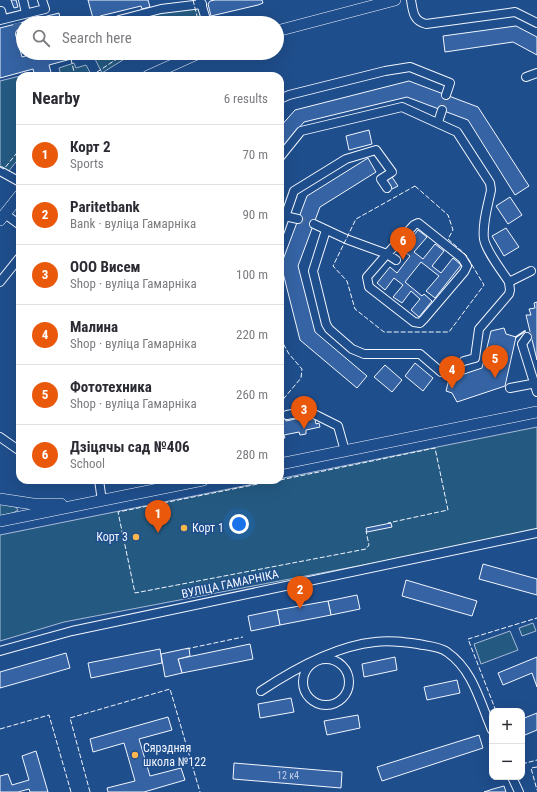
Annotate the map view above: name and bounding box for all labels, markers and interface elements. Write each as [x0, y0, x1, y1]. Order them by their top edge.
search box [16, 16, 284, 60]
icon: search [30, 27, 52, 49]
text: Search here [62, 29, 132, 47]
text: Nearby [32, 88, 80, 108]
text: 6 results [224, 91, 268, 106]
text: Корт 2 [70, 138, 111, 156]
text: 1 [42, 147, 48, 162]
text: 70 m [242, 147, 268, 162]
text: Sports [70, 156, 104, 171]
text: Paritetbank [70, 198, 140, 216]
text: 2 [42, 207, 48, 222]
text: 90 m [242, 207, 268, 222]
text: Bank · вуліца Гамарніка [70, 216, 196, 231]
pin: 6 [390, 227, 416, 260]
text: ООО Висем [70, 258, 141, 276]
text: 3 [42, 267, 48, 282]
text: 100 m [236, 267, 268, 282]
text: Shop · вуліца Гамарніка [70, 276, 197, 291]
text: Малина [70, 318, 118, 336]
text: 4 [42, 327, 48, 342]
text: 220 m [236, 327, 268, 342]
text: Shop · вуліца Гамарніка [70, 336, 197, 351]
pin: 5 [482, 345, 508, 378]
pin: 4 [439, 356, 465, 389]
text: Фототехника [70, 378, 152, 396]
text: 5 [42, 387, 48, 402]
text: 260 m [236, 387, 268, 402]
text: Shop · вуліца Гамарніка [70, 396, 197, 411]
pin: 3 [291, 396, 317, 429]
text: Дзіцячы сад №406 [70, 438, 190, 456]
text: 6 [42, 447, 48, 462]
text: 280 m [236, 447, 268, 462]
text: School [70, 456, 105, 471]
pin: 1 [145, 500, 171, 533]
your location [229, 514, 249, 534]
place label: Корт 1 [192, 521, 224, 535]
marker: Корт 1 [179, 523, 189, 533]
place label: Корт 3 [96, 530, 128, 544]
marker: Корт 3 [131, 532, 141, 542]
street label: ВУЛІЦА ГАМАРНІКА [180, 567, 280, 601]
pin: 2 [287, 576, 313, 609]
map controls [489, 708, 525, 780]
button: + [489, 708, 525, 744]
place label: Сярэдняя школа №122 [143, 741, 206, 769]
button: − [489, 744, 525, 780]
marker: Сярэдняя школа №122 [130, 750, 140, 760]
house number: 12 к4 [277, 770, 299, 781]

